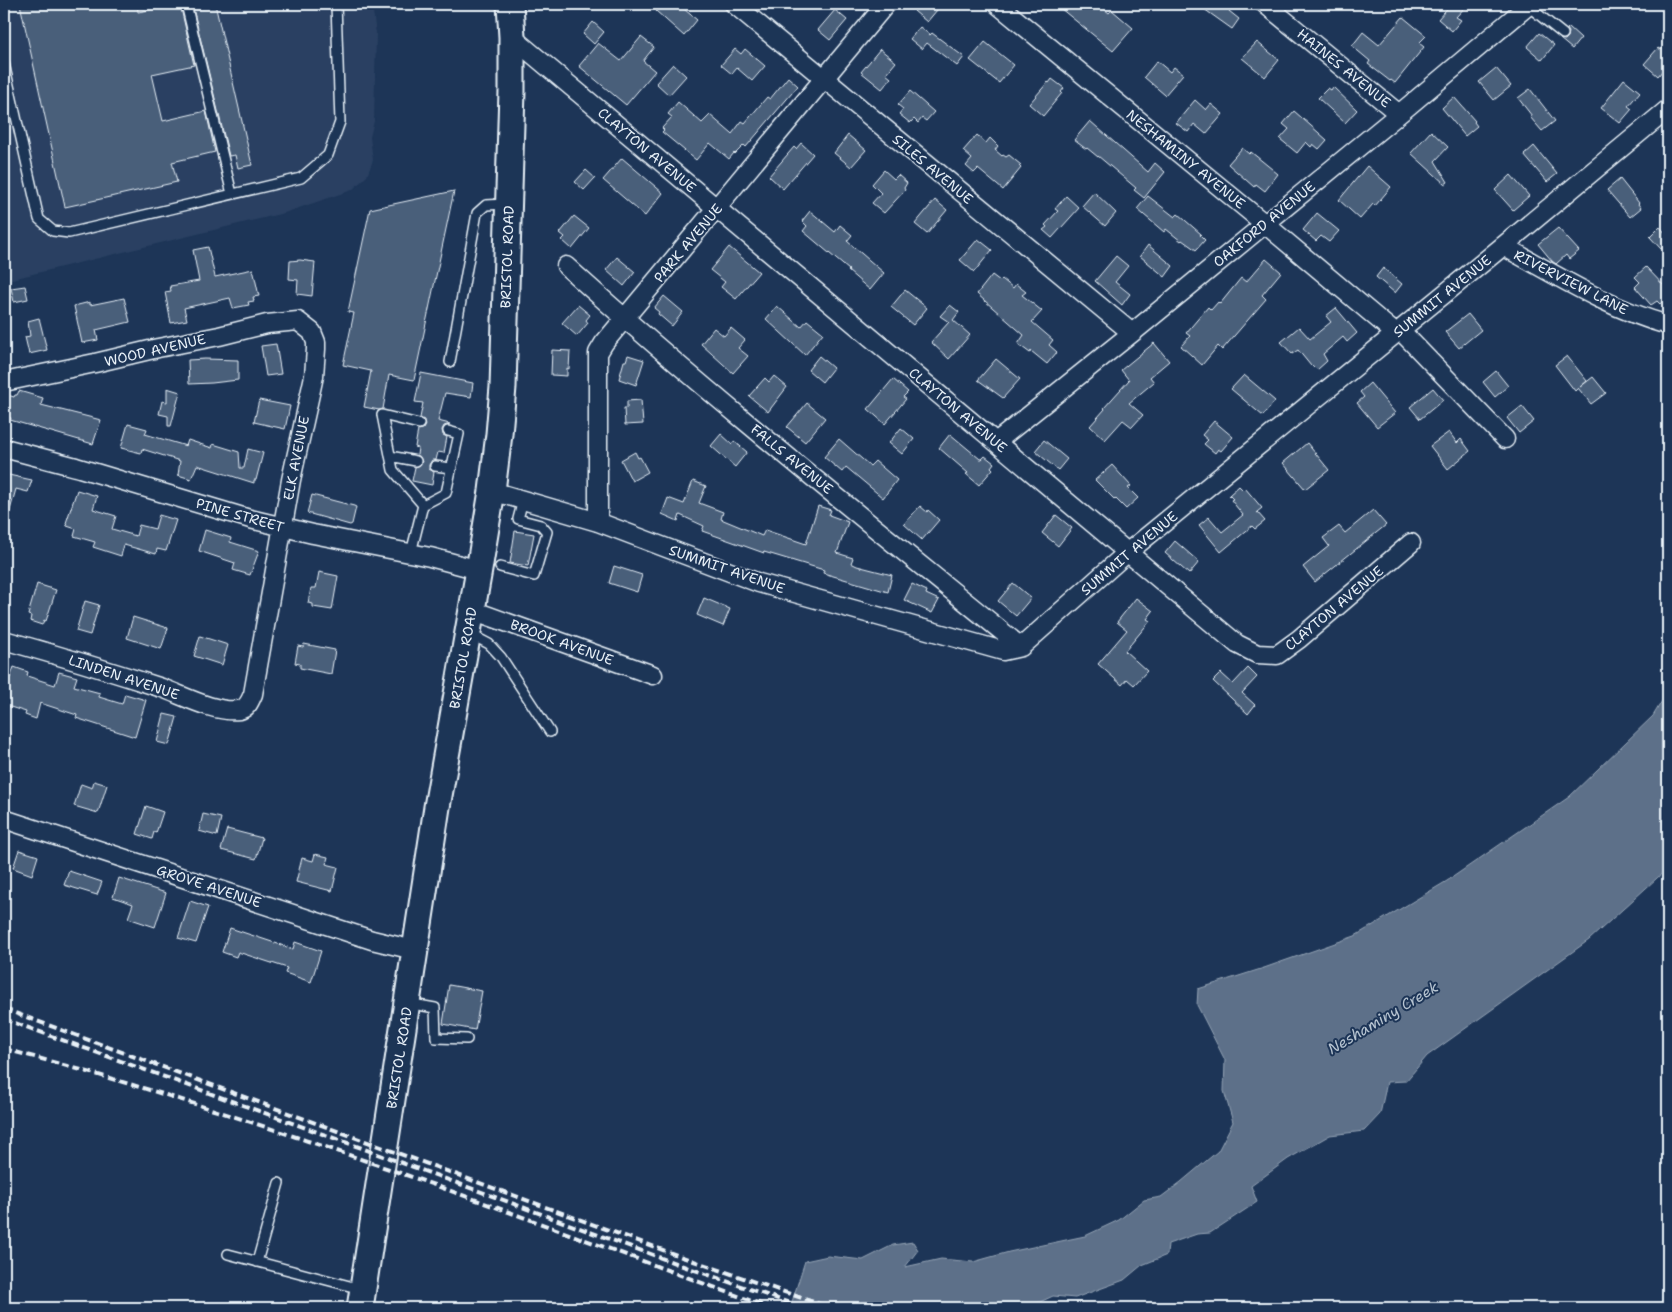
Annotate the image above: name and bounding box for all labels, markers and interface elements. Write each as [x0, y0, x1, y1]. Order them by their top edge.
street label: HAINES AVENUE [1293, 25, 1395, 111]
street label: CLAYTON AVENUE [594, 104, 700, 197]
street label: NESHAMINY AVENUE [1123, 105, 1249, 213]
street label: SILES AVENUE [889, 130, 977, 208]
street label: OAKFORD AVENUE [1209, 177, 1319, 271]
street label: PARK AVENUE [650, 200, 726, 286]
street label: BRISTOL ROAD [496, 205, 518, 309]
street label: RIVERVIEW LANE [1511, 245, 1631, 319]
street label: SUMMIT AVENUE [1389, 251, 1495, 341]
street label: WOOD AVENUE [102, 330, 208, 370]
street label: CLAYTON AVENUE [905, 364, 1011, 457]
street label: ELK AVENUE [279, 414, 313, 502]
street label: FALLS AVENUE [747, 420, 837, 498]
street label: PINE STREET [194, 494, 286, 536]
street label: SUMMIT AVENUE [1077, 507, 1182, 599]
street label: SUMMIT AVENUE [667, 541, 788, 597]
street label: CLAYTON AVENUE [1281, 561, 1387, 654]
street label: BRISTOL ROAD [445, 606, 481, 710]
street label: BROOK AVENUE [508, 615, 616, 669]
street label: LINDEN AVENUE [66, 651, 182, 703]
street label: GROVE AVENUE [154, 861, 264, 911]
water label: Neshaminy Creek [1324, 977, 1443, 1059]
street label: BRISTOL ROAD [382, 1006, 416, 1110]

